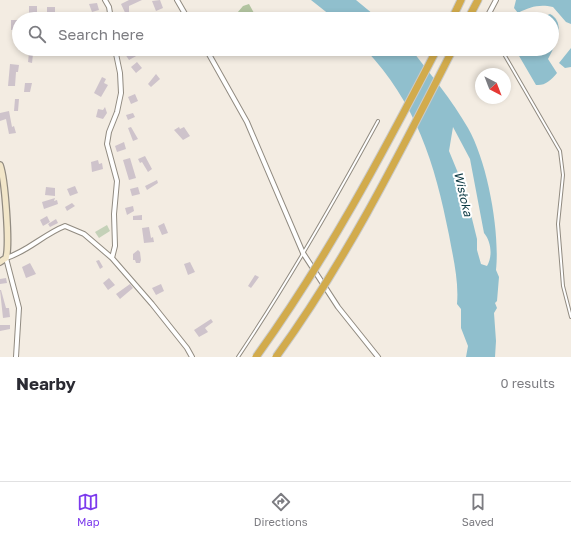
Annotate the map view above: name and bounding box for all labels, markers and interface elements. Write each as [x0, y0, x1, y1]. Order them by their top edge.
search box [12, 12, 559, 56]
icon: search [26, 23, 48, 45]
text: Search here [58, 25, 144, 43]
north arrow [475, 68, 511, 104]
water label: Wisłoka [451, 170, 476, 219]
text: Nearby [16, 373, 76, 394]
text: 0 results [500, 375, 555, 391]
tab: Map [77, 491, 100, 528]
tab: Directions [254, 491, 308, 528]
tab: Saved [462, 491, 494, 528]

